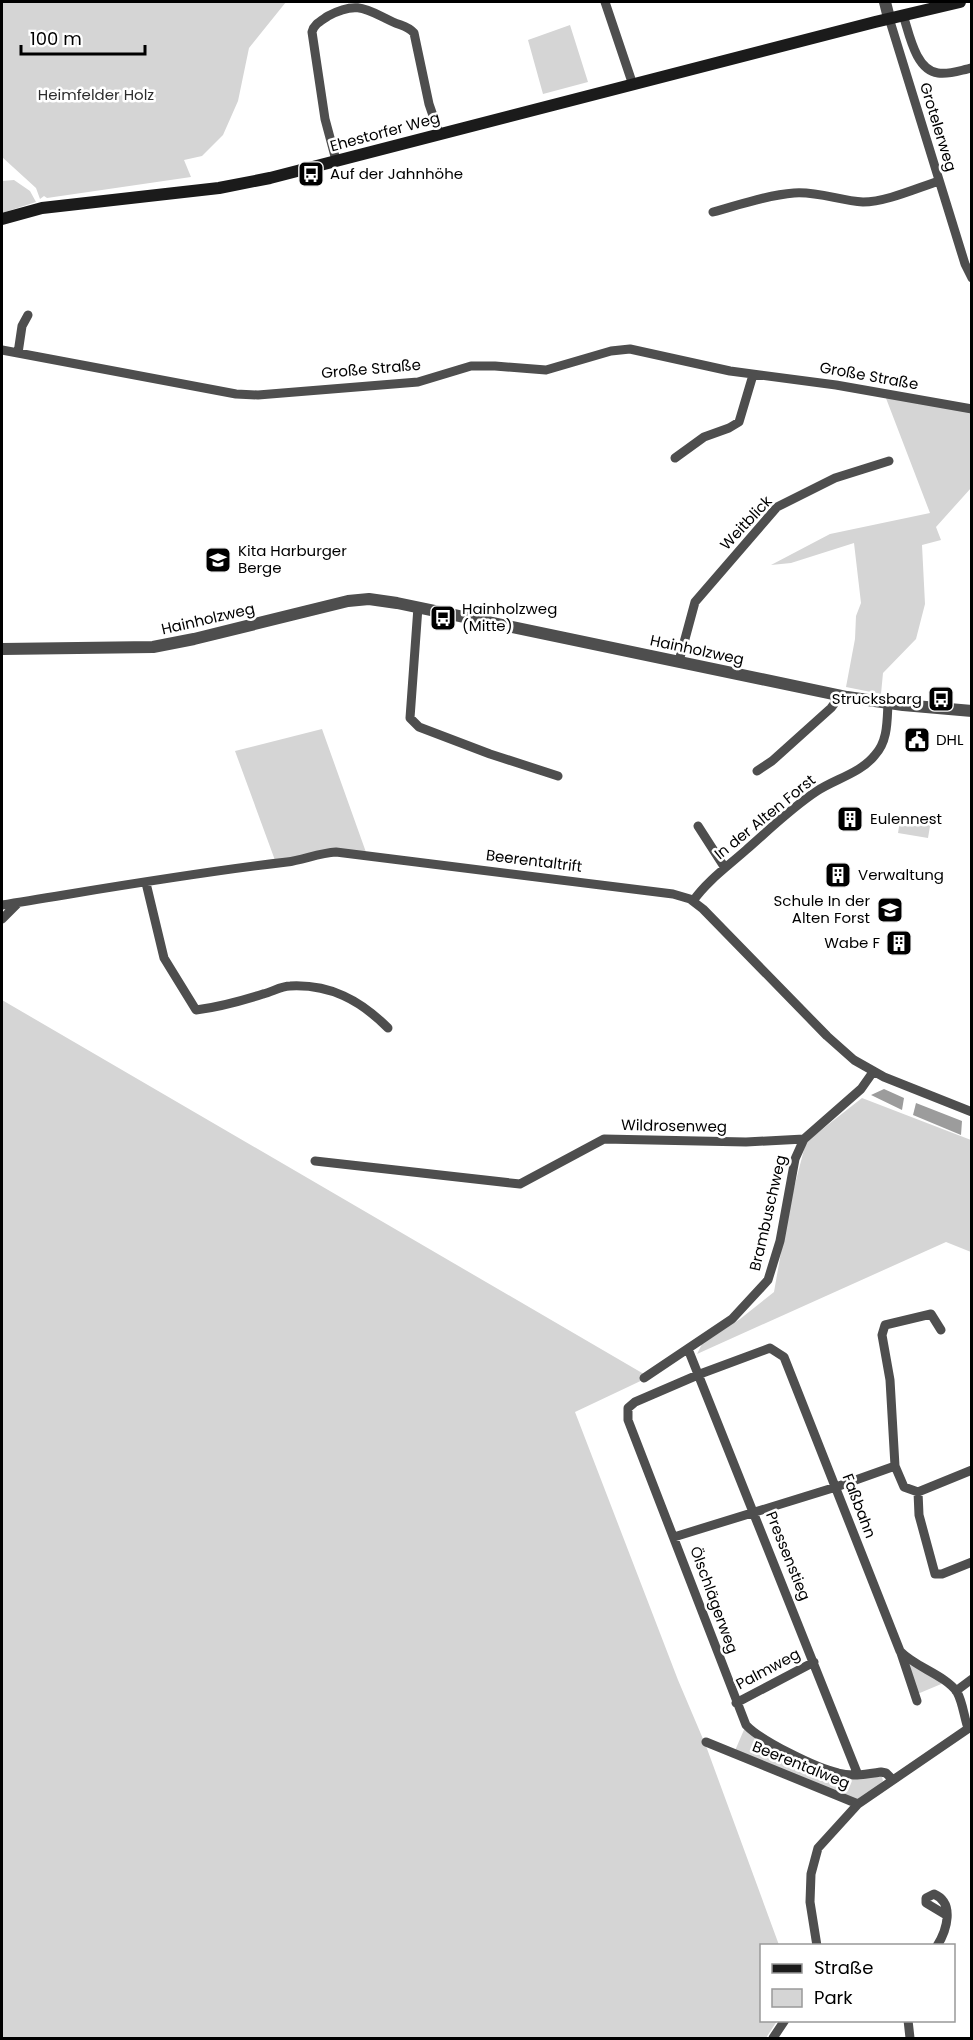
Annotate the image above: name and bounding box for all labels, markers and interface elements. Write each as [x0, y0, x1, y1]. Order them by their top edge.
scale bar [21, 18, 146, 56]
text: 100 m [30, 26, 82, 51]
street label: Grotelerweg [915, 80, 962, 174]
park label: Heimfelder Holz [38, 84, 154, 105]
street label: Ehestorfer Weg [328, 107, 442, 156]
bus stop icon: Auf der Jahnhöhe [296, 159, 326, 189]
place label: Auf der Jahnhöhe [330, 163, 463, 184]
street label: Große Straße [320, 354, 422, 383]
street label: Große Straße [818, 356, 920, 395]
street label: Weitblick [715, 491, 776, 554]
place label: Kita Harburger Berge [238, 540, 347, 578]
school or university icon: Kita Harburger Berge [203, 545, 233, 575]
street label: Hainholzweg [159, 598, 257, 639]
place label: Hainholzweg (Mitte) [462, 598, 557, 636]
bus stop icon: Hainholzweg (Mitte) [428, 603, 458, 633]
street label: Hainholzweg [648, 629, 746, 670]
bus stop icon: Strucksbarg [926, 684, 956, 714]
place label: Strucksbarg [832, 688, 922, 709]
public building icon: DHL [902, 725, 932, 755]
place label: DHL [936, 729, 964, 750]
street label: In der Alten Forst [710, 769, 820, 864]
building icon: Eulennest [835, 804, 865, 834]
place label: Eulennest [870, 808, 942, 829]
street label: Beerentaltrift [485, 844, 583, 877]
building icon: Verwaltung [823, 860, 853, 890]
place label: Verwaltung [858, 864, 944, 885]
place label: Schule In der Alten Forst [774, 890, 870, 928]
school or university icon: Schule In der Alten Forst [875, 895, 905, 925]
building icon: Wabe F [884, 928, 914, 958]
place label: Wabe F [824, 932, 880, 953]
street label: Wildrosenweg [621, 1114, 727, 1137]
street label: Brambuschweg [744, 1153, 791, 1273]
street label: Faßbahn [838, 1471, 881, 1541]
street label: Pressenstieg [761, 1508, 816, 1604]
street label: Ölschlägerweg [685, 1543, 744, 1656]
street label: Palmweg [732, 1643, 803, 1694]
street label: Beerentalweg [749, 1735, 853, 1794]
legend [760, 1944, 955, 2022]
text: Straße [814, 1955, 873, 1980]
text: Park [814, 1985, 853, 2010]

